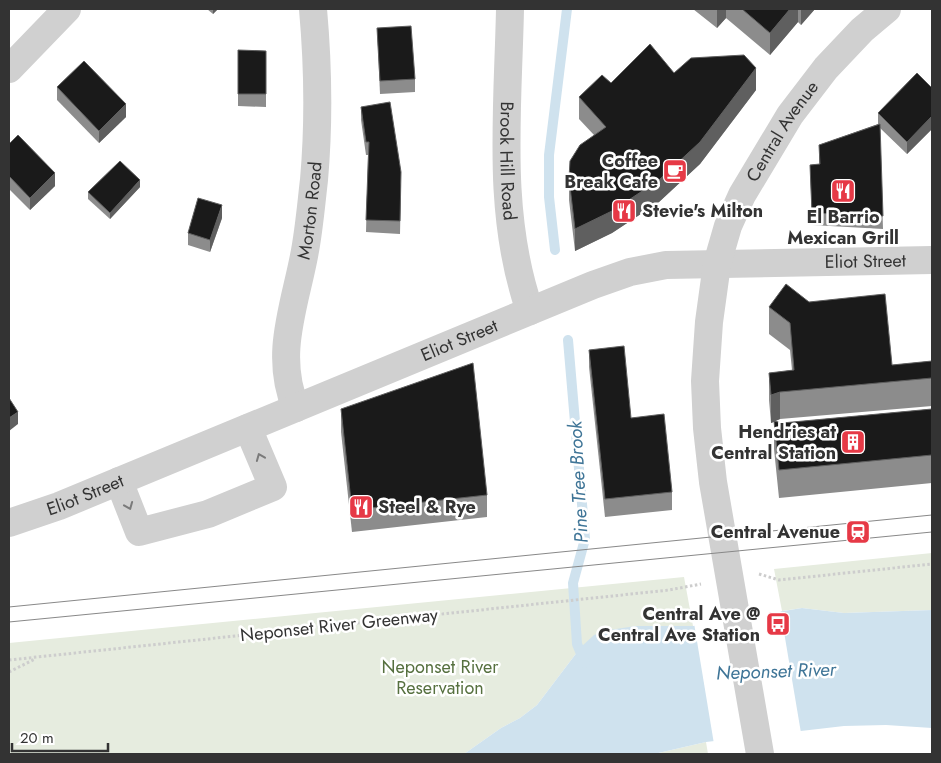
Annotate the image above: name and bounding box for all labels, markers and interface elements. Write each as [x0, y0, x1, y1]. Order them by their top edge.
street label: Central Avenue [740, 75, 825, 187]
street label: Brook Hill Road [493, 101, 523, 222]
place label: Coffee Break Cafe [564, 148, 658, 195]
cafe icon: Coffee Break Cafe [662, 158, 688, 184]
street label: Morton Road [291, 161, 328, 262]
restaurant icon: El Barrio Mexican Grill [830, 178, 856, 204]
restaurant icon: Stevie's Milton [611, 198, 637, 224]
place label: Stevie's Milton [642, 198, 763, 224]
place label: El Barrio Mexican Grill [787, 204, 899, 251]
street label: Eliot Street [824, 247, 907, 275]
street label: Eliot Street [417, 313, 502, 368]
water label: Pine Tree Brook [561, 419, 595, 544]
place label: Hendries at Central Station [711, 419, 836, 466]
building icon: Hendries at Central Station [840, 429, 866, 455]
one-way arrow [256, 453, 267, 462]
street label: Eliot Street [43, 467, 128, 522]
restaurant icon: Steel & Rye [348, 494, 374, 520]
place label: Steel & Rye [378, 494, 476, 520]
one-way arrow [123, 502, 133, 510]
place label: Central Avenue [711, 519, 840, 545]
station icon: Central Avenue [845, 519, 871, 545]
place label: Central Ave @ Central Ave Station [598, 601, 760, 648]
street label: Neponset River Greenway [239, 602, 439, 648]
bus stop icon: Central Ave @ Central Ave Station [765, 611, 791, 637]
park label: Neponset River Reservation [382, 654, 499, 701]
water label: Neponset River [716, 655, 838, 687]
scale bar [12, 720, 109, 752]
text: 20 m [20, 727, 54, 749]

